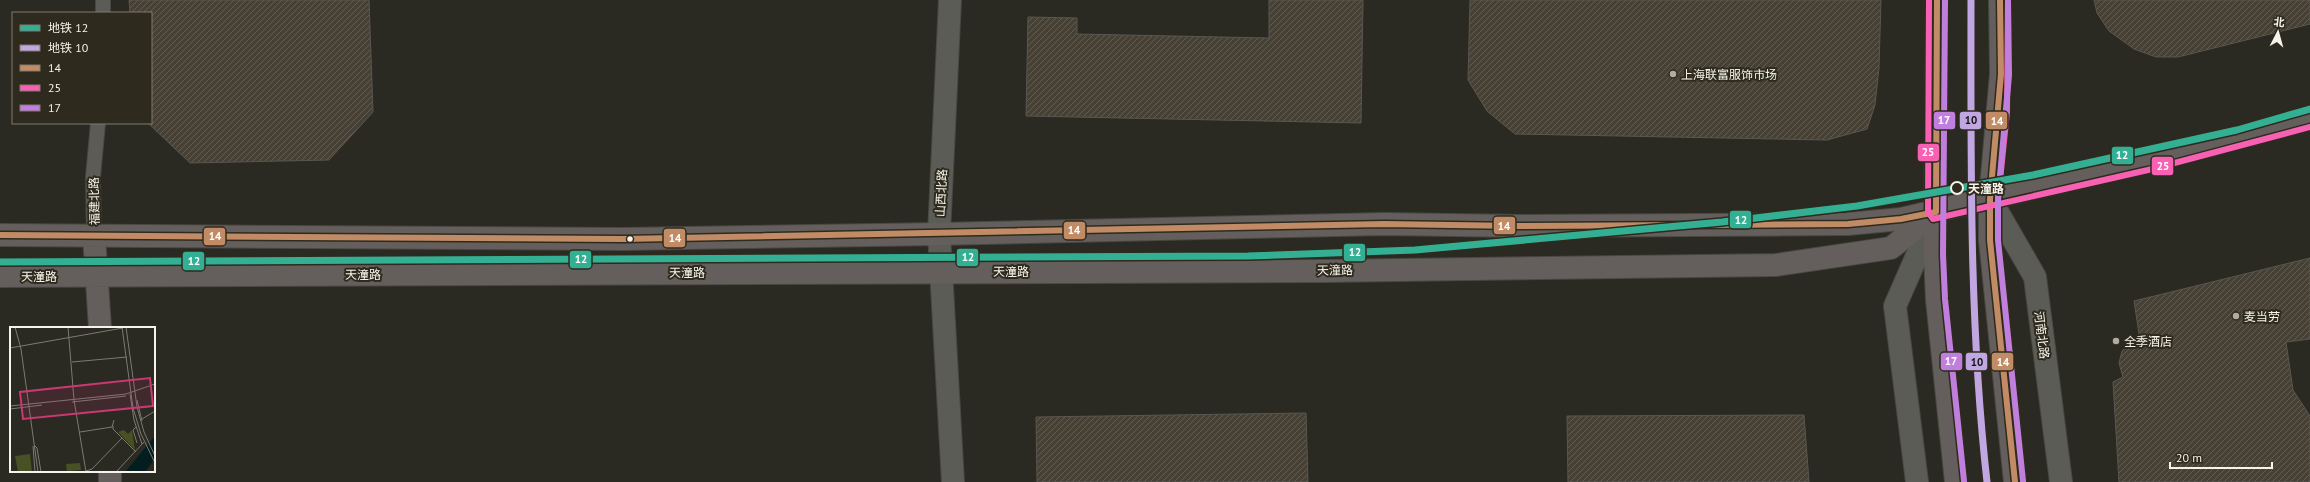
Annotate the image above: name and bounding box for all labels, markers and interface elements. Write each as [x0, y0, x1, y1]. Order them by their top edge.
legend [12, 12, 152, 124]
north arrow [2258, 12, 2298, 52]
text: 北 [2273, 15, 2285, 30]
text: 地铁 12 [48, 20, 88, 35]
text: 地铁 10 [48, 40, 89, 55]
text: 14 [48, 60, 62, 75]
place label: 上海联富服饰市场 [1681, 67, 1777, 82]
marker: 上海联富服饰市场 [1668, 69, 1678, 79]
text: 25 [48, 80, 61, 95]
text: 17 [48, 100, 61, 115]
line badge: 17 [1933, 111, 1956, 130]
line badge: 10 [1959, 111, 1982, 130]
line badge: 14 [1985, 111, 2008, 130]
text: 17 [1938, 113, 1950, 127]
text: 10 [1965, 113, 1977, 127]
text: 14 [1991, 114, 2004, 128]
line badge: 25 [1917, 143, 1940, 162]
text: 25 [1922, 145, 1934, 159]
line badge: 12 [2111, 146, 2134, 165]
text: 12 [2116, 148, 2128, 162]
line badge: 25 [2151, 156, 2174, 176]
text: 25 [2157, 159, 2169, 173]
street label: 山西北路 [932, 169, 950, 217]
street label: 福建北路 [86, 177, 102, 225]
marker: 天潼路 [1950, 181, 1964, 195]
place label: 天潼路 [1968, 181, 2004, 196]
line badge: 12 [1729, 210, 1752, 229]
text: 12 [1735, 213, 1747, 227]
line badge: 14 [1493, 216, 1516, 235]
text: 14 [1498, 219, 1511, 233]
line badge: 14 [1063, 221, 1086, 240]
text: 14 [1068, 223, 1081, 237]
line badge: 14 [203, 227, 226, 246]
line badge: 14 [663, 228, 686, 248]
text: 14 [209, 229, 222, 243]
text: 14 [669, 231, 682, 245]
unlabelled marker [625, 234, 635, 244]
line badge: 12 [1343, 243, 1366, 262]
text: 12 [1349, 245, 1361, 259]
line badge: 12 [956, 248, 979, 267]
line badge: 12 [569, 250, 592, 269]
text: 12 [962, 250, 974, 264]
line badge: 12 [182, 251, 205, 271]
text: 12 [575, 252, 587, 266]
text: 12 [188, 254, 200, 268]
street label: 天潼路 [1317, 262, 1353, 278]
street label: 天潼路 [993, 264, 1029, 279]
street label: 天潼路 [669, 265, 705, 280]
street label: 天潼路 [345, 267, 381, 282]
street label: 天潼路 [21, 269, 57, 284]
place label: 麦当劳 [2244, 309, 2280, 324]
street label: 河南北路 [2032, 310, 2052, 360]
marker: 麦当劳 [2231, 311, 2241, 321]
inset map [10, 327, 155, 472]
place label: 全季酒店 [2124, 334, 2172, 349]
marker: 全季酒店 [2111, 336, 2121, 346]
line badge: 17 [1940, 352, 1963, 371]
line badge: 10 [1965, 352, 1988, 371]
line badge: 14 [1991, 352, 2014, 371]
text: 17 [1945, 354, 1957, 368]
text: 10 [1971, 355, 1983, 369]
text: 14 [1997, 355, 2010, 369]
scale bar [2170, 444, 2272, 470]
text: 20 m [2176, 450, 2202, 465]

